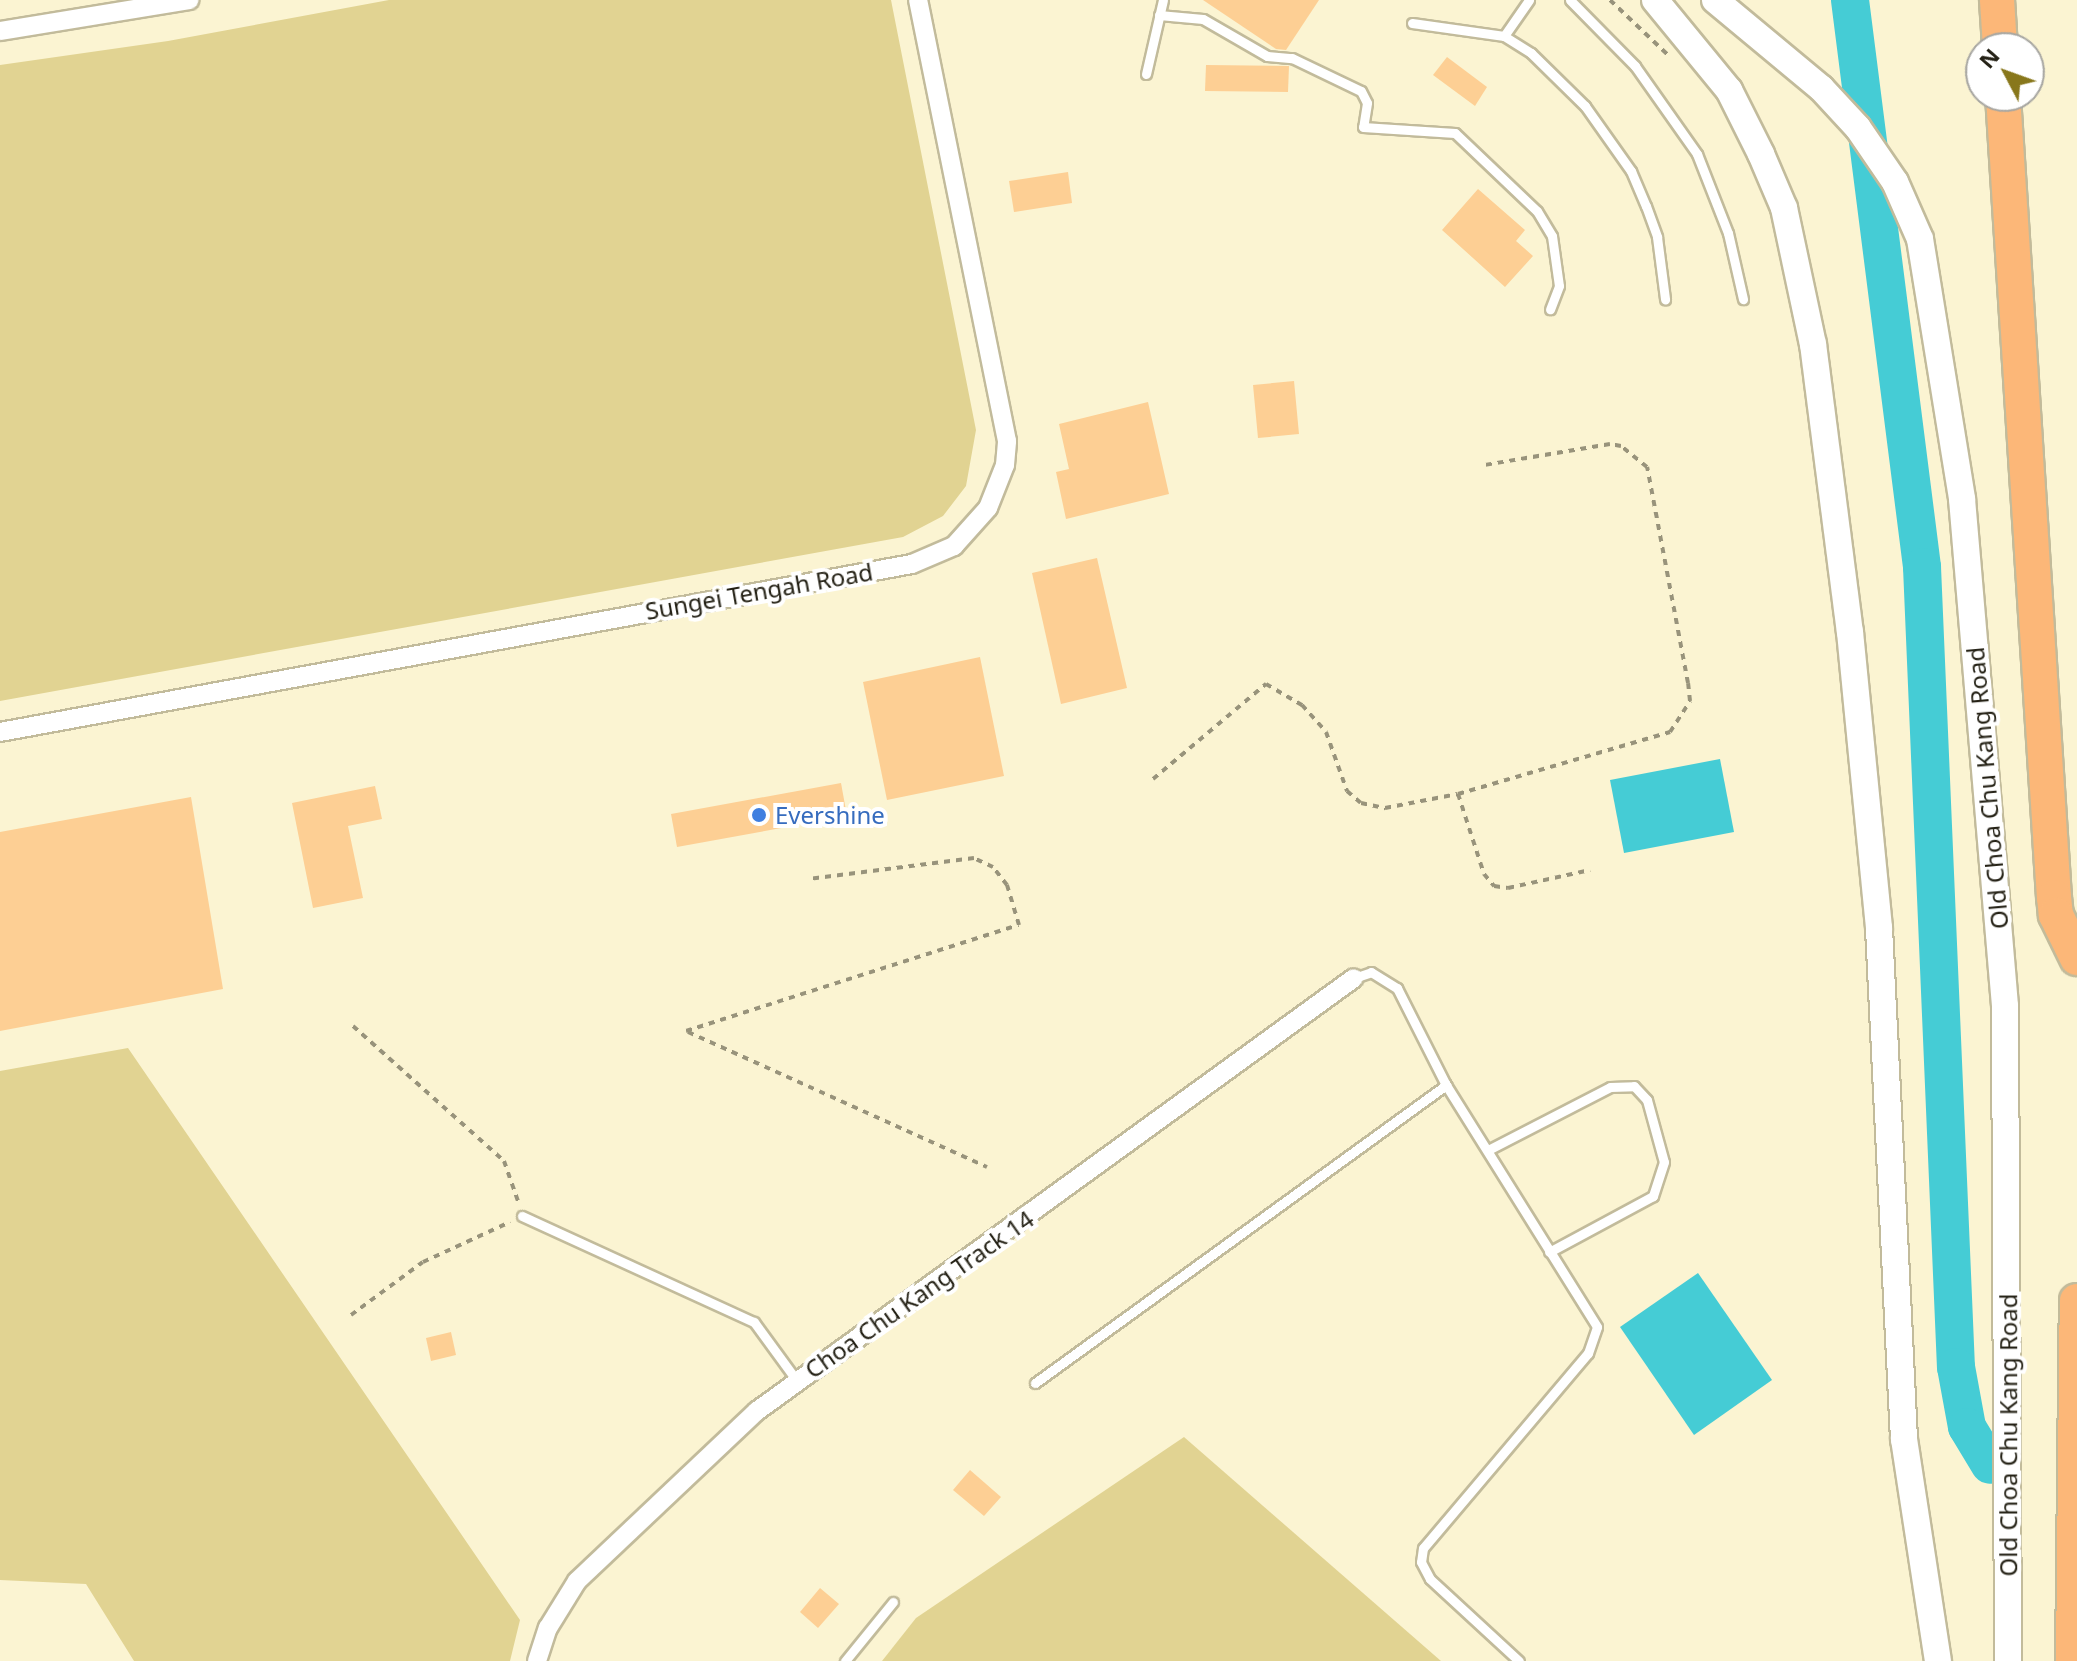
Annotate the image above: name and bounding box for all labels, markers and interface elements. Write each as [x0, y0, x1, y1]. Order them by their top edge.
north arrow [1965, 32, 2045, 112]
text: N [1971, 41, 2006, 74]
street label: Sungei Tengah Road [643, 557, 875, 625]
street label: Old Choa Chu Kang Road [1960, 646, 2014, 930]
place label: Evershine [775, 801, 885, 829]
marker: Evershine [750, 806, 768, 824]
street label: Choa Chu Kang Track 14 [799, 1204, 1039, 1384]
street label: Old Choa Chu Kang Road [1994, 1293, 2022, 1577]

